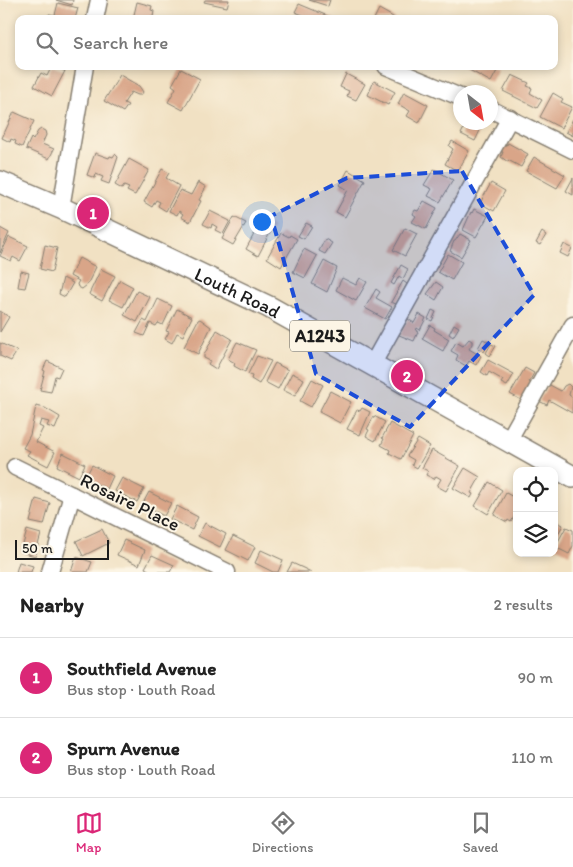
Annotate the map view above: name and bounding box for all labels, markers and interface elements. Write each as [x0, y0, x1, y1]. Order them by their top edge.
search box [15, 15, 558, 70]
icon: search [33, 29, 61, 57]
text: Search here [73, 31, 168, 54]
north arrow [453, 85, 498, 130]
pin: 1 [77, 194, 109, 232]
your location [249, 209, 275, 235]
street label: Louth Road [191, 262, 285, 323]
road number: A1243 [290, 321, 350, 352]
pin: 2 [391, 357, 423, 395]
map controls [513, 467, 558, 557]
button: locate [513, 467, 558, 512]
street label: Rosaire Place [76, 468, 184, 536]
button: layers [513, 512, 558, 557]
scale bar [15, 537, 109, 560]
text: 50 m [22, 540, 53, 557]
text: Nearby [20, 592, 84, 617]
text: 2 results [493, 595, 553, 614]
text: Southfield Avenue [67, 657, 216, 680]
text: 1 [32, 668, 40, 687]
text: 90 m [518, 668, 553, 687]
text: Bus stop · Louth Road [67, 680, 216, 699]
text: Spurn Avenue [67, 737, 180, 760]
text: 2 [32, 748, 40, 767]
text: 110 m [511, 748, 553, 767]
text: Bus stop · Louth Road [67, 760, 216, 779]
tab: Map [75, 809, 103, 856]
tab: Directions [252, 809, 313, 856]
tab: Saved [463, 809, 498, 856]

